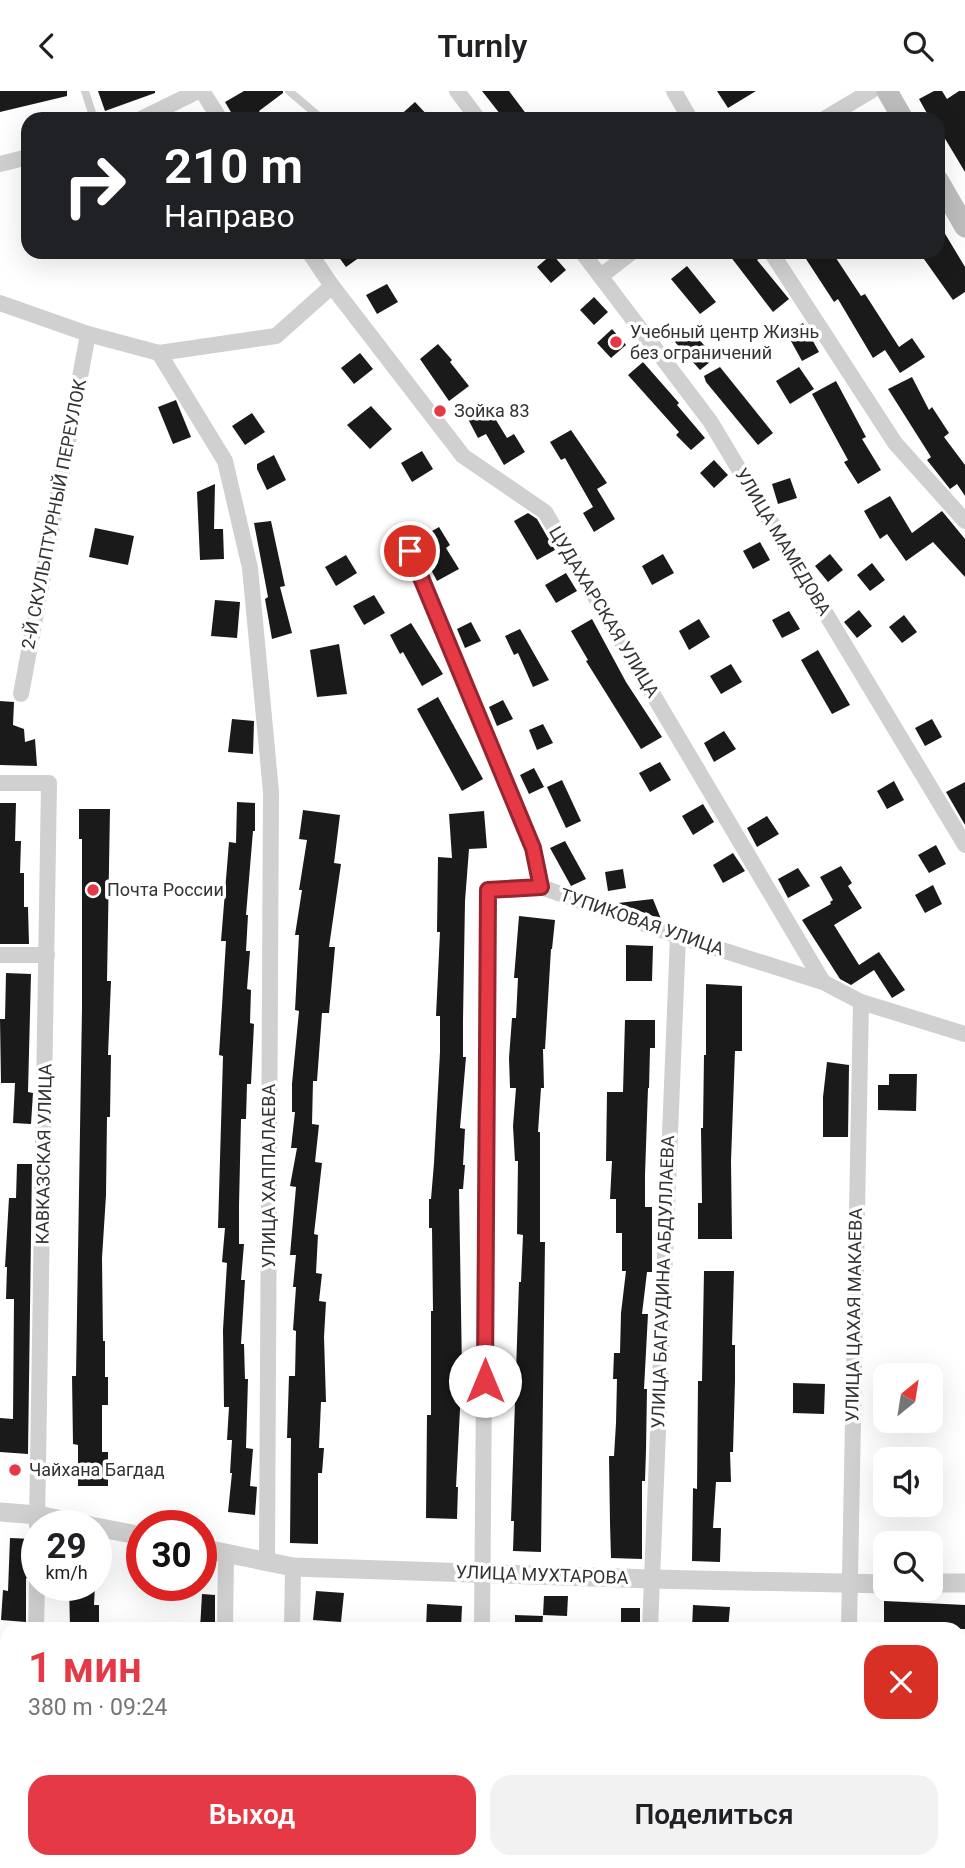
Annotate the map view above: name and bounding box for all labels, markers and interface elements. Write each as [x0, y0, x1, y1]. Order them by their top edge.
icon: back [28, 27, 66, 65]
text: Turnly [438, 27, 527, 65]
icon: search [899, 27, 937, 65]
text: 210 m [164, 138, 303, 195]
icon: right [49, 140, 140, 231]
text: Направо [164, 197, 295, 235]
place label: Учебный центр Жизнь без ограничений [630, 321, 819, 363]
marker: Учебный центр Жизнь без ограничений [608, 334, 624, 350]
street label: 2-Й СКУЛЬПТУРНЫЙ ПЕРЕУЛОК [17, 377, 90, 651]
place label: Зойка 83 [454, 400, 530, 421]
marker: Зойка 83 [432, 403, 448, 419]
street label: УЛИЦА МАМЕДОВА [731, 464, 836, 619]
pin [380, 521, 440, 581]
street label: ЦУДАХАРСКАЯ УЛИЦА [545, 522, 664, 701]
icon: arrive [391, 532, 429, 570]
place label: Почта России [107, 879, 224, 900]
marker: Почта России [85, 882, 101, 898]
street label: ТУПИКОВАЯ УЛИЦА [558, 884, 727, 960]
street label: КАВКАЗСКАЯ УЛИЦА [31, 1063, 56, 1245]
street label: УЛИЦА ХАППАЛАЕВА [258, 1084, 279, 1268]
street label: УЛИЦА БАГАУДИНА АБДУЛЛАЕВА [647, 1135, 678, 1429]
street label: УЛИЦА ЦАХАЯ МАКАЕВА [841, 1208, 866, 1422]
position arrow [448, 1344, 522, 1418]
north arrow [873, 1363, 943, 1433]
map controls [873, 1363, 943, 1601]
button: sound [873, 1447, 943, 1517]
place label: Чайхана Багдад [29, 1459, 165, 1480]
marker: Чайхана Багдад [7, 1462, 23, 1478]
speed limit sign: 30 [126, 1510, 217, 1601]
text: 29 [46, 1526, 87, 1567]
button: search [873, 1531, 943, 1601]
street label: УЛИЦА МУХТАРОВА [455, 1561, 629, 1588]
text: km/h [45, 1562, 88, 1583]
text: 1 мин [28, 1643, 142, 1692]
button: close [864, 1645, 938, 1719]
text: 380 m · 09:24 [28, 1694, 167, 1721]
button: Выход [28, 1775, 476, 1855]
button: Поделиться [490, 1775, 938, 1855]

